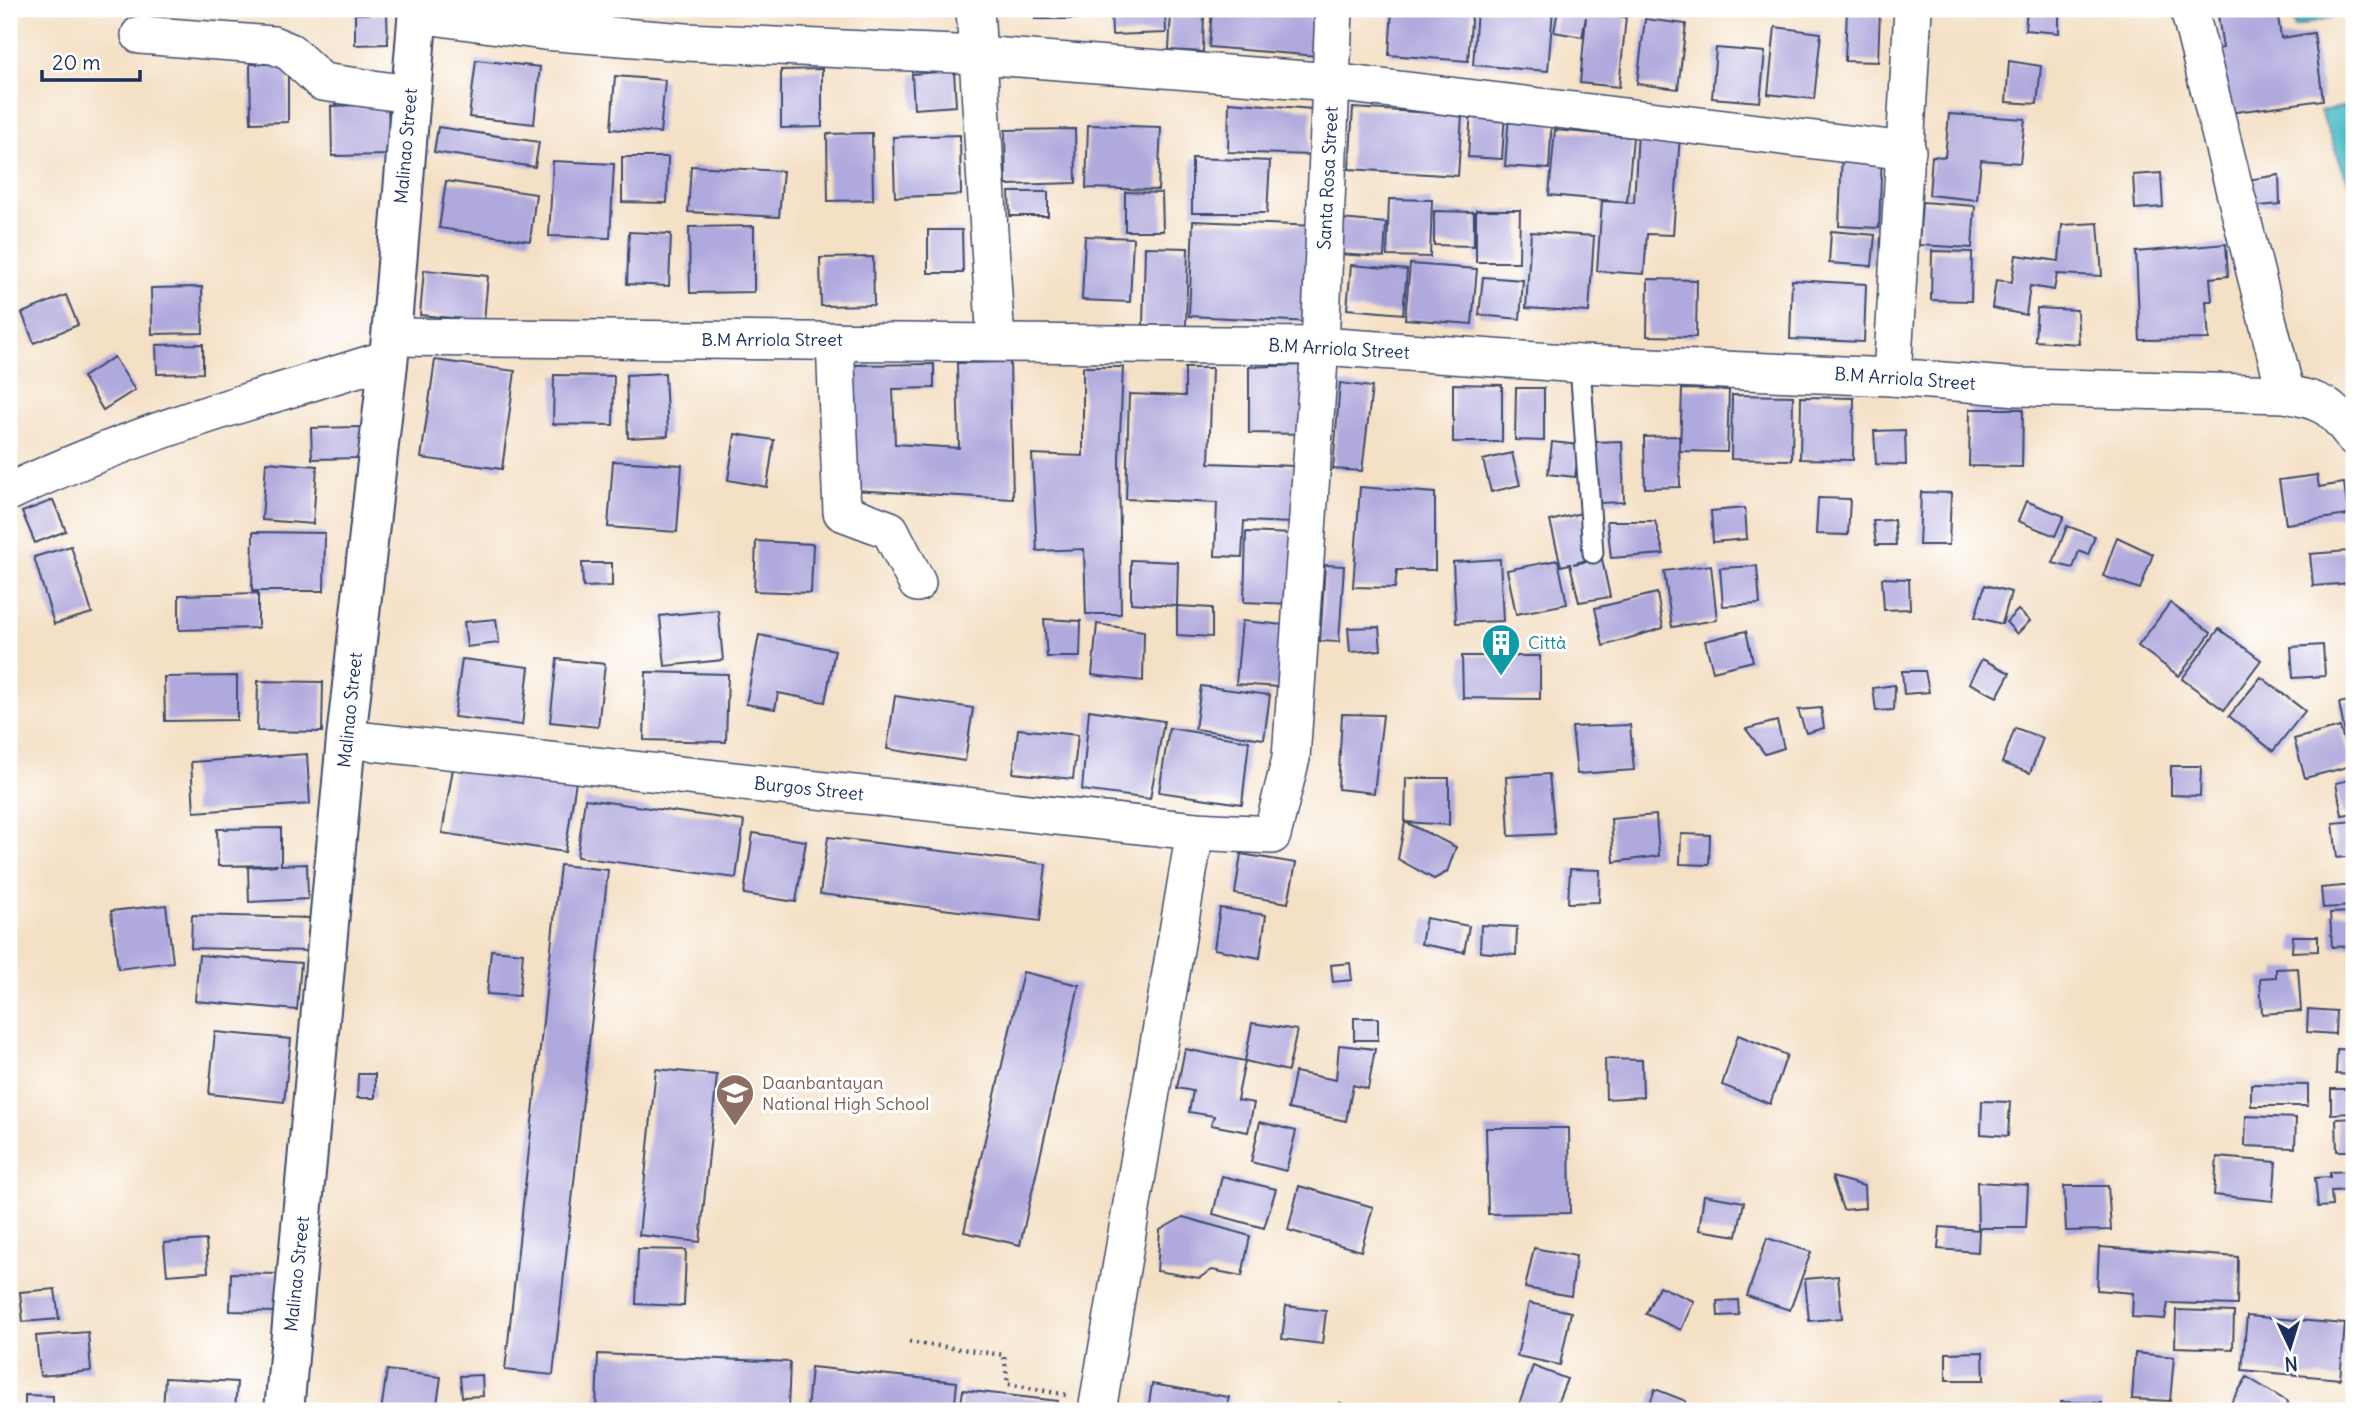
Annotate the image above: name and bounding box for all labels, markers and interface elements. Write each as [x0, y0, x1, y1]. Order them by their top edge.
scale bar [42, 38, 140, 82]
text: 20 m [52, 49, 101, 76]
street label: Malinao Street [389, 87, 422, 205]
street label: Santa Rosa Street [1312, 106, 1343, 250]
street label: B.M Arriola Street [701, 328, 843, 351]
street label: B.M Arriola Street [1268, 333, 1410, 364]
street label: B.M Arriola Street [1834, 362, 1976, 395]
building icon: Città [1480, 622, 1522, 677]
place label: Città [1528, 631, 1566, 654]
street label: Malinao Street [332, 651, 367, 769]
street label: Burgos Street [753, 771, 865, 806]
place label: Daanbantayan National High School [762, 1071, 929, 1115]
school or university icon: Daanbantayan National High School [714, 1072, 756, 1127]
street label: Malinao Street [279, 1215, 314, 1333]
north arrow [2254, 1312, 2324, 1382]
text: N [2284, 1352, 2299, 1376]

